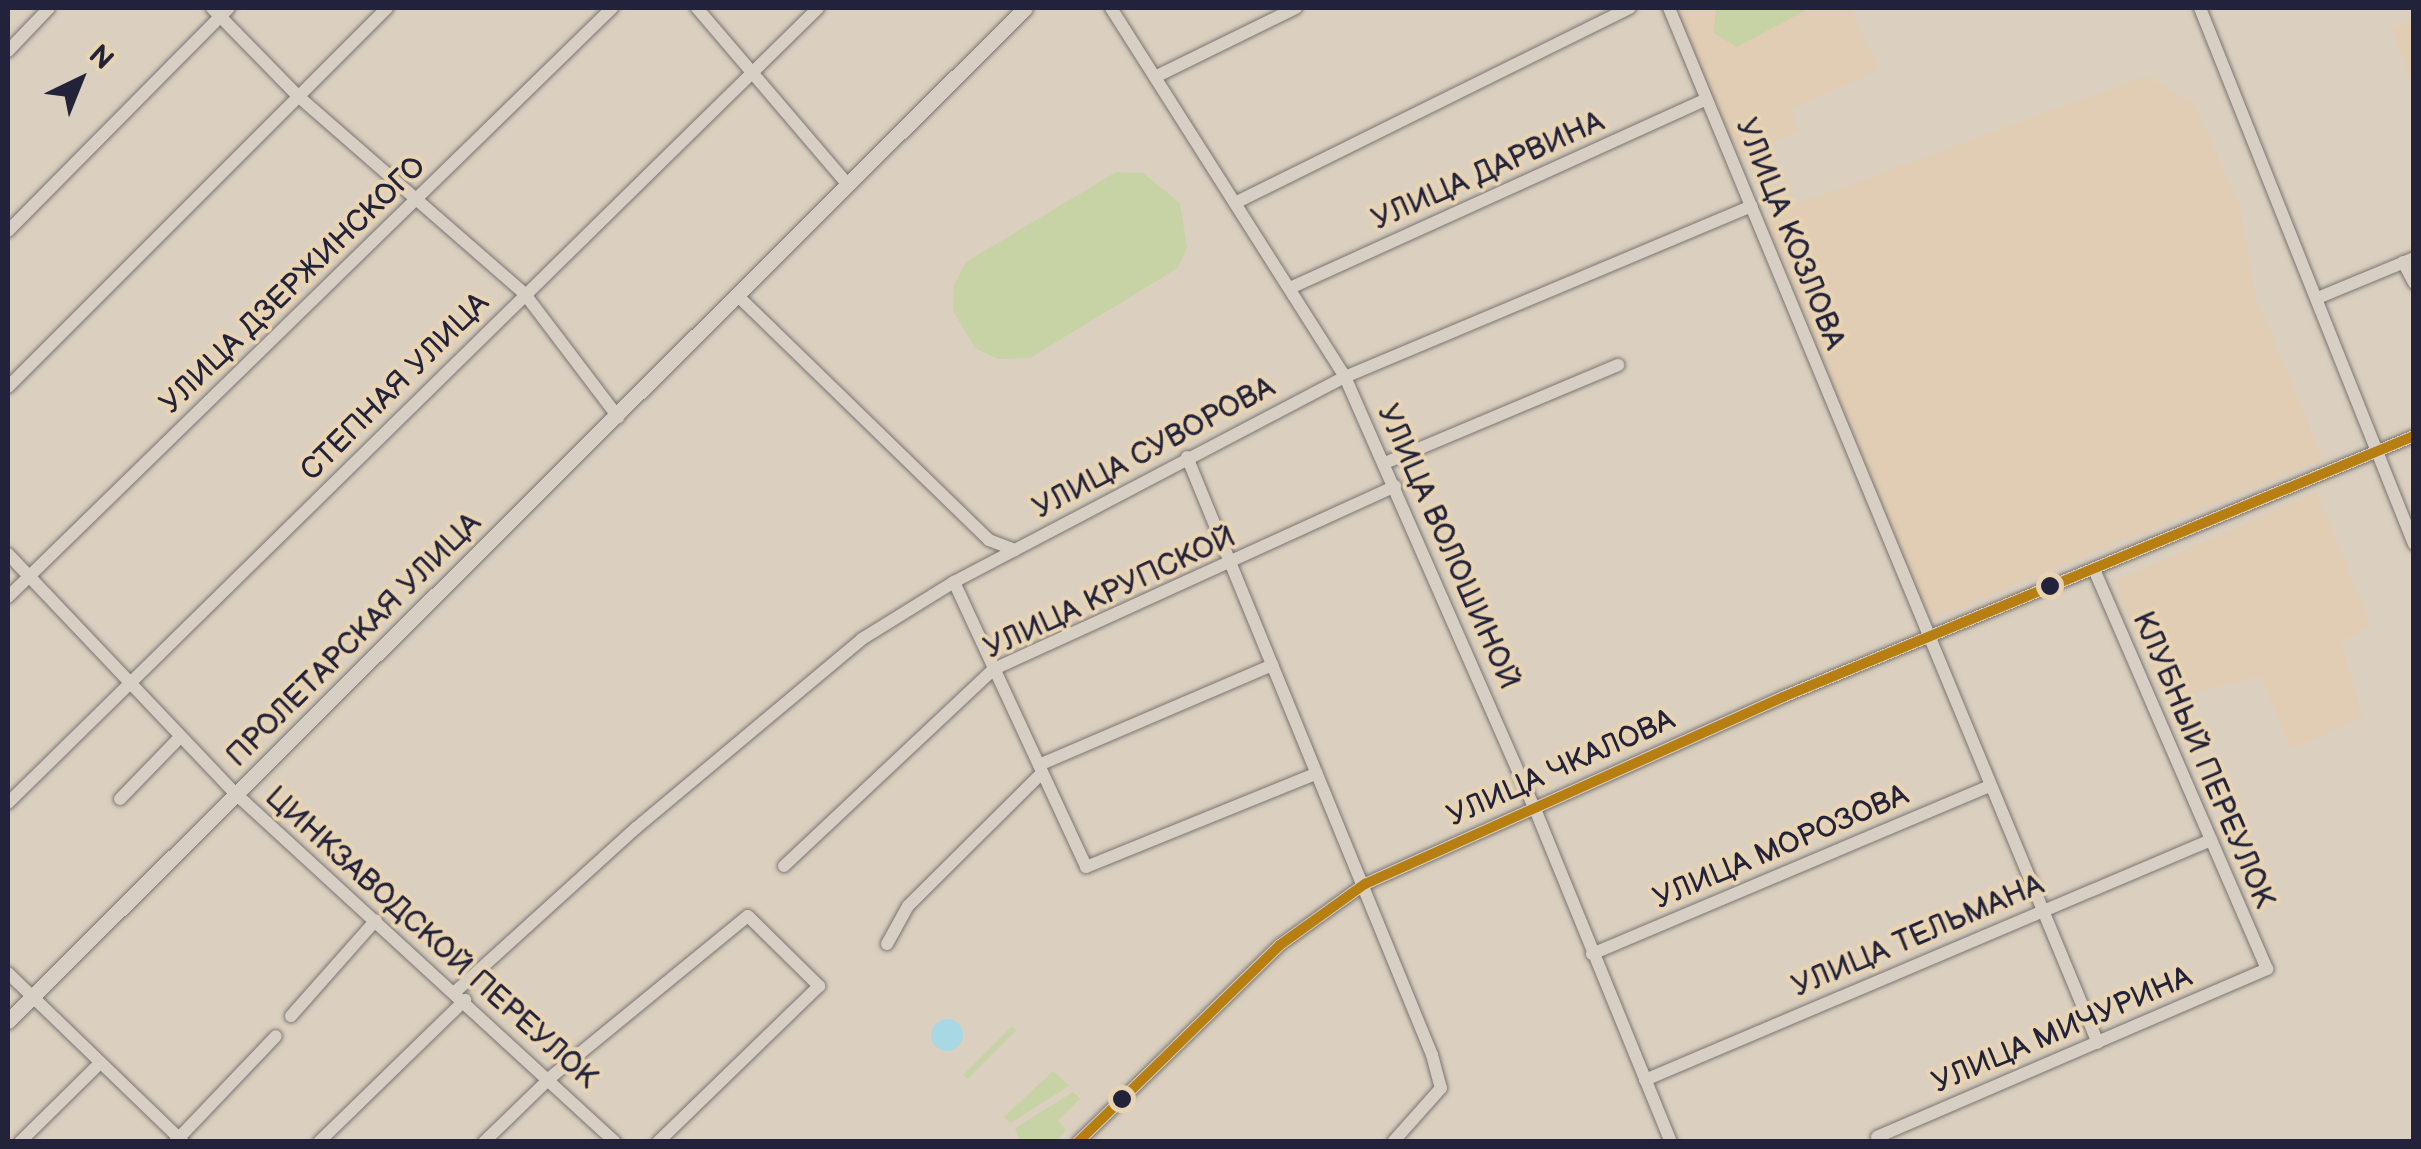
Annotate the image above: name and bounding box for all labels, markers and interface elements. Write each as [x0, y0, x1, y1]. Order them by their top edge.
north arrow [30, 30, 130, 130]
text: N [82, 38, 120, 77]
street label: УЛИЦА ДАРВИНА [1366, 104, 1610, 238]
street label: УЛИЦА КОЗЛОВА [1727, 113, 1853, 355]
street label: УЛИЦА ДЗЕРЖИНСКОГО [153, 149, 433, 421]
street label: СТЕПНАЯ УЛИЦА [293, 285, 497, 489]
street label: УЛИЦА СУВОРОВА [1027, 369, 1281, 527]
street label: УЛИЦА ВОЛОШИНОЙ [1369, 399, 1527, 695]
street label: ПРОЛЕТАРСКАЯ УЛИЦА [219, 505, 489, 775]
street label: УЛИЦА КРУПСКОЙ [979, 519, 1241, 667]
unlabelled marker [2040, 576, 2060, 596]
street label: КЛУБНЫЙ ПЕРЕУЛОК [2124, 606, 2282, 914]
street label: УЛИЦА ЧКАЛОВА [1442, 702, 1680, 834]
street label: УЛИЦА МОРОЗОВА [1648, 777, 1914, 917]
street label: ЦИНКЗАВОДСКОЙ ПЕРЕУЛОК [258, 779, 604, 1097]
street label: УЛИЦА ТЕЛЬМАНА [1787, 867, 2049, 1005]
street label: УЛИЦА МИЧУРИНА [1927, 959, 2197, 1101]
unlabelled marker [1112, 1089, 1132, 1109]

